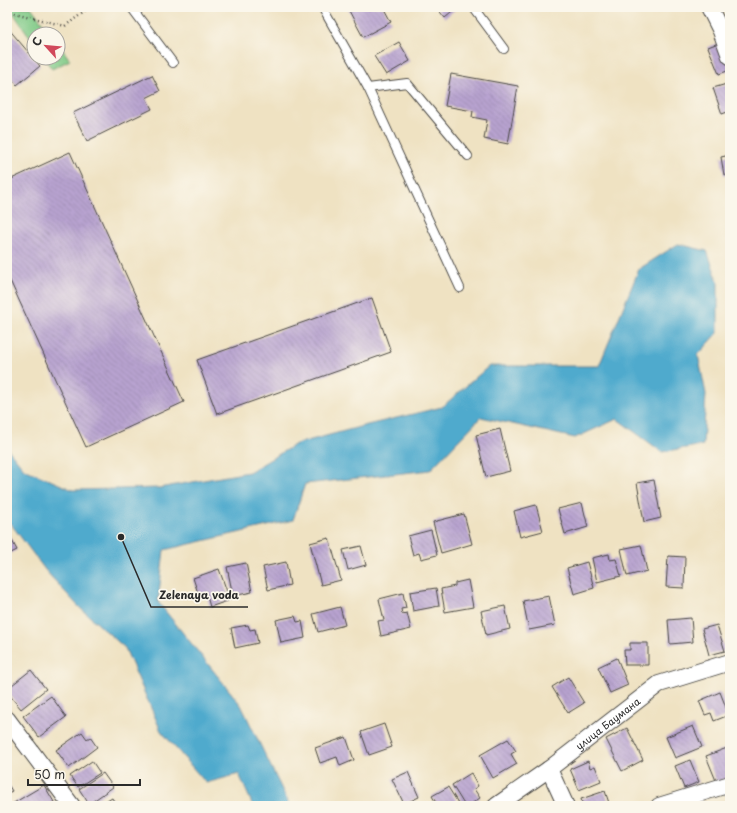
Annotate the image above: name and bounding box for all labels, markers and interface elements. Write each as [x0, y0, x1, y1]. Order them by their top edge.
north arrow [26, 26, 66, 66]
text: С [27, 34, 46, 49]
callout: Zelenaya voda [151, 584, 248, 607]
text: Zelenaya voda [159, 586, 240, 603]
street label: улица Баумана [572, 693, 644, 753]
scale bar [28, 761, 140, 787]
text: 50 m [34, 765, 65, 783]

